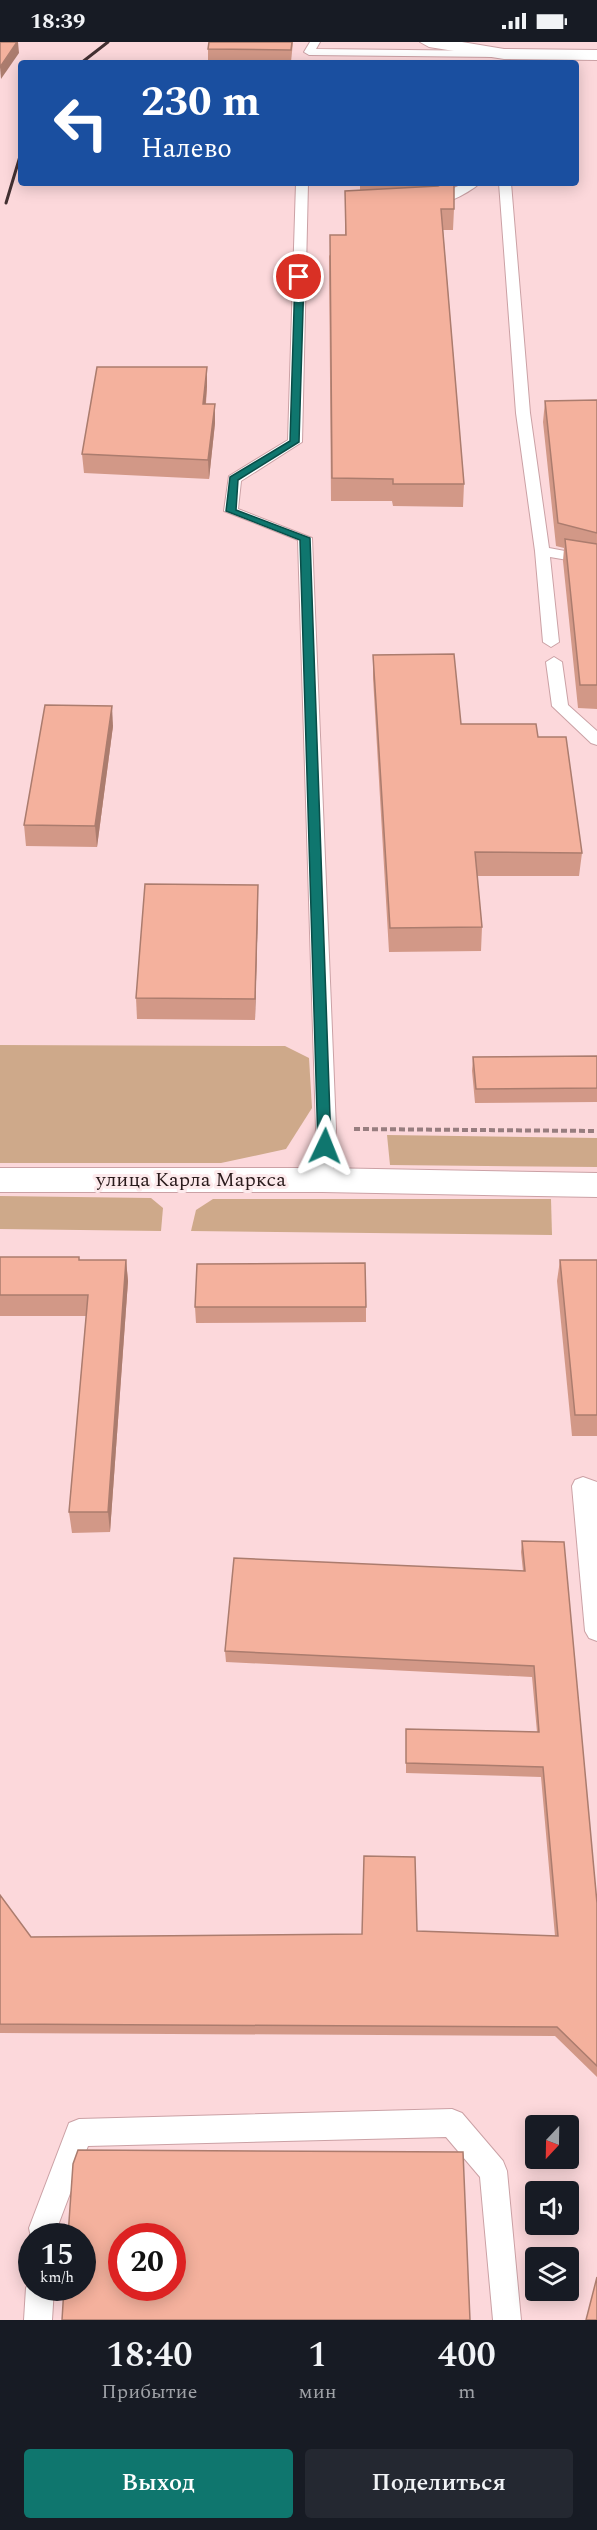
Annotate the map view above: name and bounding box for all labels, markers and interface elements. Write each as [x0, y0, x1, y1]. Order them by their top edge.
text: 18:39 [30, 5, 85, 38]
text: 230 m [141, 71, 260, 134]
icon: left [42, 84, 120, 162]
text: Налево [141, 128, 232, 170]
pin [273, 251, 324, 302]
icon: arrive [282, 260, 315, 293]
position arrow [293, 1114, 357, 1178]
street label: улица Карла Маркса [95, 1165, 286, 1195]
north arrow [525, 2115, 579, 2169]
map controls [525, 2115, 579, 2301]
button: sound [525, 2181, 579, 2235]
speed limit sign: 20 [108, 2223, 186, 2301]
text: 15 [40, 2232, 74, 2278]
button: layers [525, 2247, 579, 2301]
text: km/h [40, 2266, 74, 2289]
text: 18:40 [106, 2328, 193, 2383]
text: 1 [308, 2328, 327, 2383]
text: 400 [438, 2328, 496, 2383]
text: Прибытие [101, 2377, 197, 2407]
text: мин [299, 2377, 337, 2407]
text: m [458, 2377, 475, 2407]
button: Выход [24, 2449, 293, 2518]
button: Поделиться [305, 2449, 573, 2518]

